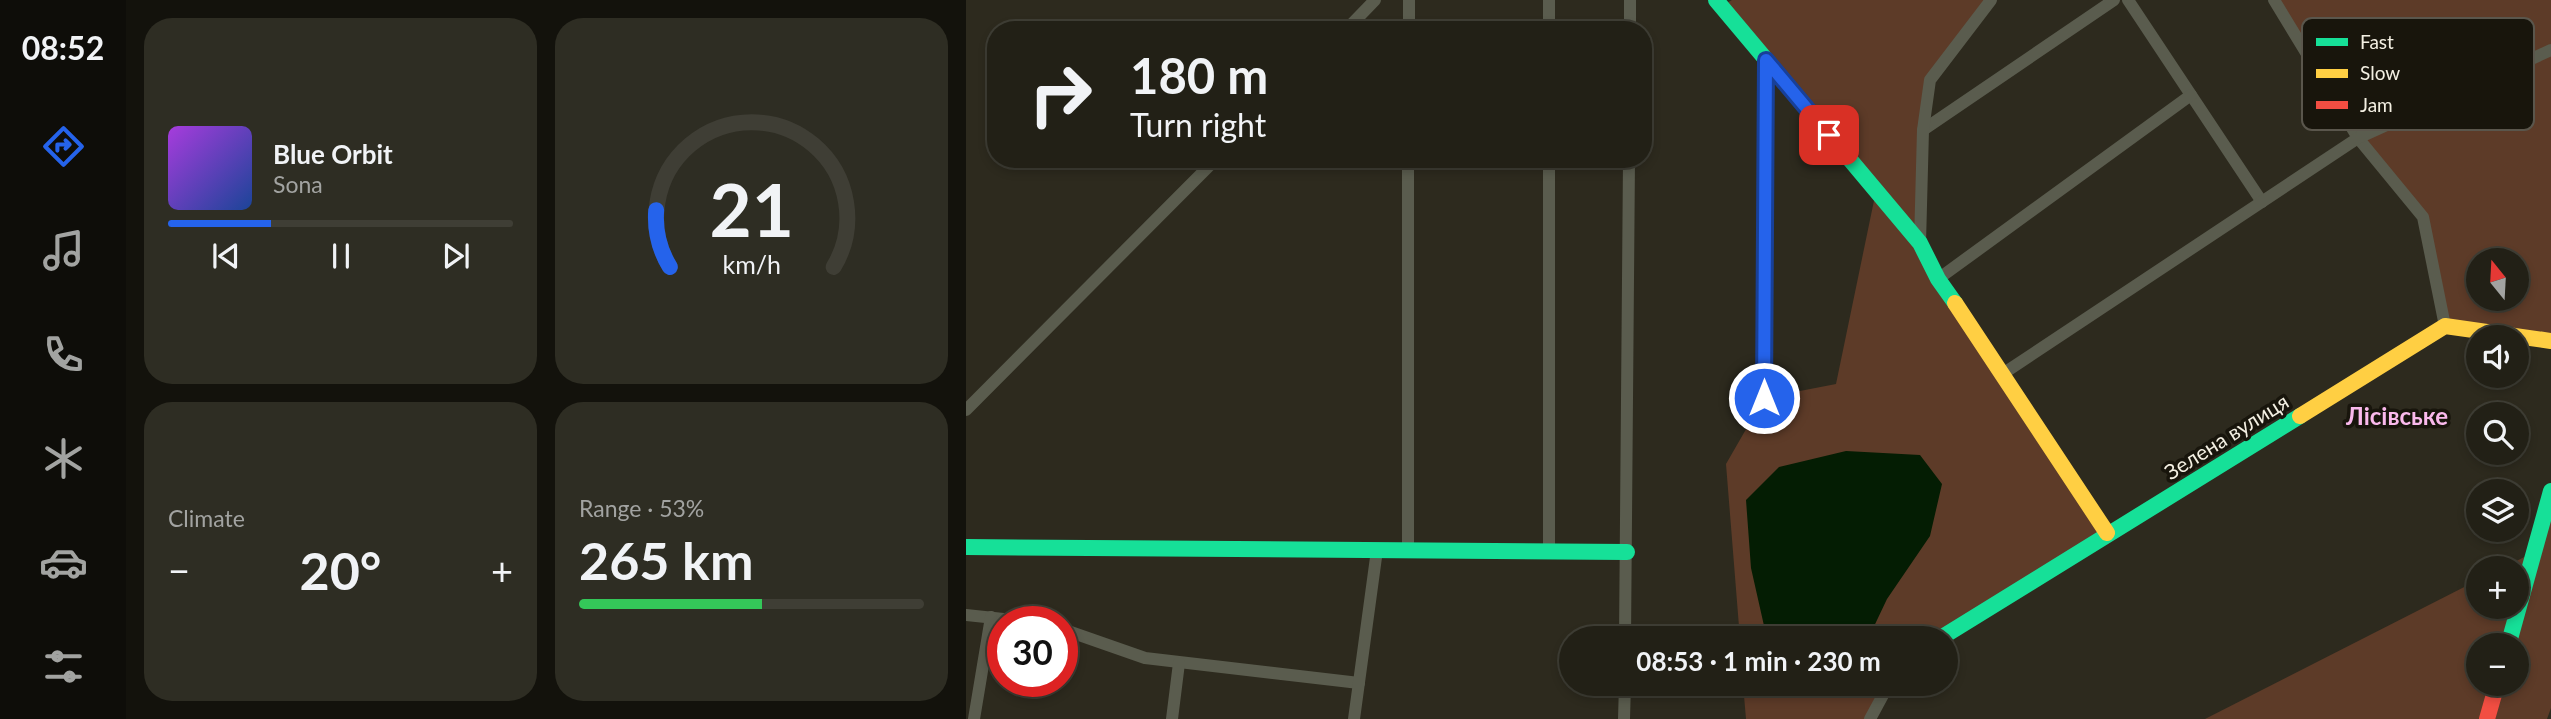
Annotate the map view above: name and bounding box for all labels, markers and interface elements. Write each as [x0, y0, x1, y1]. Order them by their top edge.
legend [2302, 18, 2534, 130]
text: 08:52 [22, 28, 104, 67]
text: Fast [2360, 30, 2394, 53]
text: 180 m [1130, 46, 1268, 104]
icon: right [1015, 49, 1106, 140]
text: Slow [2360, 61, 2400, 84]
text: Jam [2360, 93, 2393, 116]
text: Turn right [1130, 105, 1266, 144]
pin [1799, 105, 1859, 165]
icon: arrive [1810, 116, 1848, 154]
icon: directions [39, 122, 88, 171]
text: Blue Orbit [273, 138, 393, 170]
text: 21 [709, 165, 794, 253]
text: Sona [273, 170, 323, 198]
icon: music [39, 226, 88, 275]
icon: previous [207, 237, 245, 275]
icon: pause [322, 237, 360, 275]
icon: next [437, 237, 475, 275]
north arrow [2466, 248, 2529, 312]
map controls [2466, 248, 2529, 696]
text: km/h [722, 249, 781, 279]
button: sound [2466, 325, 2529, 388]
icon: phone [39, 330, 88, 379]
position arrow [1727, 361, 1801, 435]
street label: Зелена вулиця [2159, 388, 2293, 484]
district label: Лісівське [2345, 401, 2448, 430]
button: search [2466, 402, 2529, 465]
icon: climate [39, 434, 88, 483]
button: layers [2466, 479, 2529, 542]
text: Range · 53% [579, 494, 704, 522]
text: Climate [168, 504, 245, 532]
text: 265 km [579, 529, 753, 591]
icon: car [39, 538, 88, 587]
text: 20° [300, 539, 381, 601]
text: − [168, 547, 190, 593]
text: + [491, 547, 513, 593]
button: + [2466, 556, 2529, 619]
speed limit sign: 30 [987, 606, 1078, 697]
button: − [2466, 633, 2529, 696]
icon: filters [39, 642, 88, 691]
text: 08:53 · 1 min · 230 m [1636, 645, 1881, 677]

